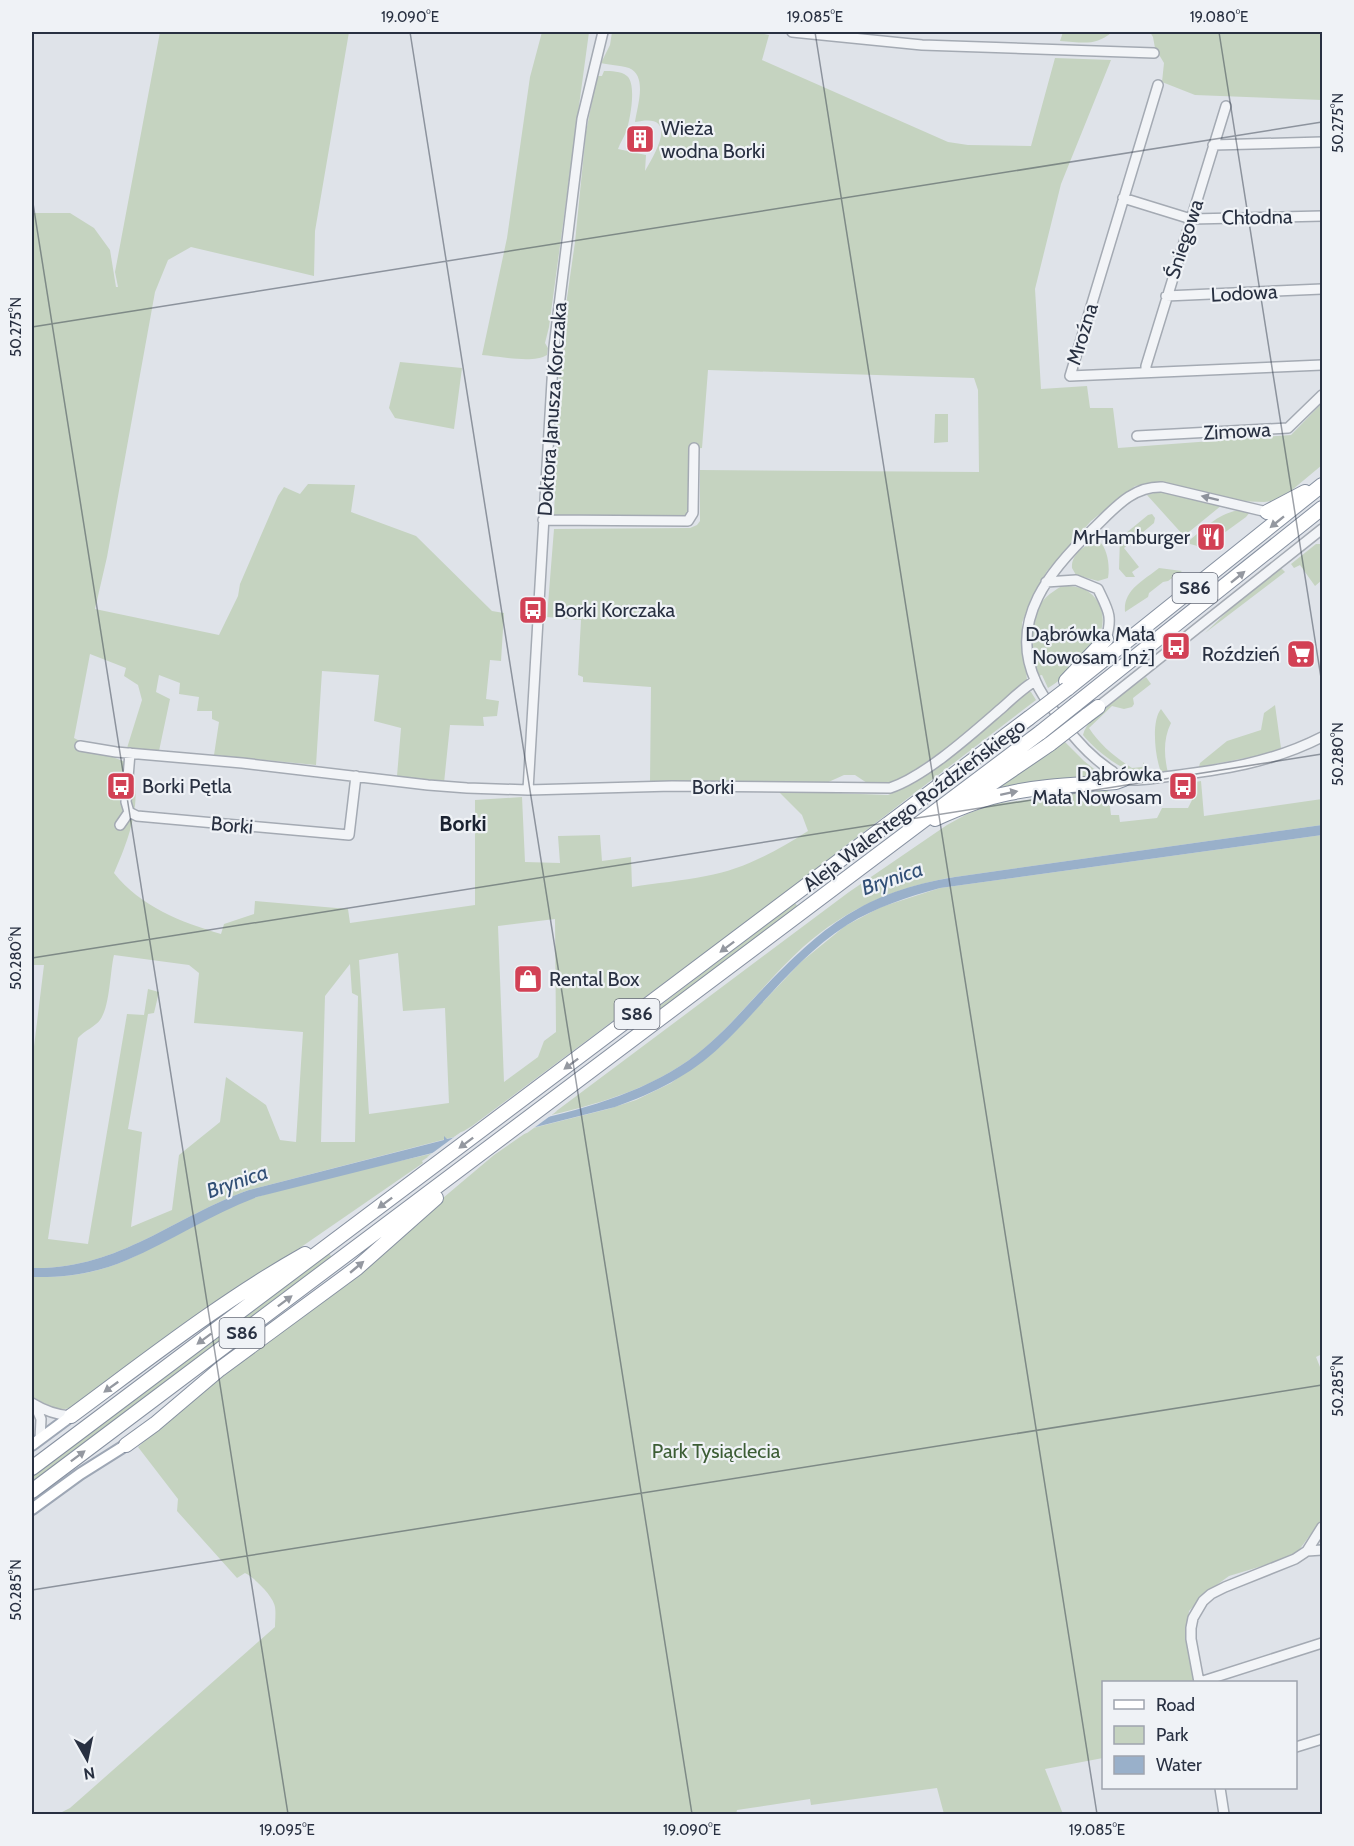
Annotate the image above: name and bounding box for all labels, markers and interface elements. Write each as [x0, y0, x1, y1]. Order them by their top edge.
text: 19.090°E [381, 8, 439, 26]
text: 19.085°E [787, 8, 843, 26]
text: 19.080°E [1190, 8, 1248, 26]
text: 50.275°N [1329, 93, 1347, 153]
place label: Wieża wodna Borki [661, 116, 765, 163]
building icon: Wieża wodna Borki [624, 123, 656, 155]
street label: Śniegowa [1160, 196, 1208, 282]
street label: Chłodna [1221, 204, 1293, 230]
street label: Lodowa [1210, 279, 1278, 307]
text: 50.275°N [7, 297, 25, 357]
street label: Mroźna [1061, 300, 1103, 368]
street label: Doktora Janusza Korczaka [533, 301, 571, 517]
street label: Zimowa [1203, 417, 1272, 445]
one-way arrow [1201, 493, 1219, 503]
one-way arrow [1270, 515, 1285, 528]
restaurant icon: MrHamburger [1195, 521, 1227, 553]
place label: MrHamburger [1073, 525, 1191, 549]
one-way arrow [1230, 571, 1245, 584]
road number: S86 [1172, 573, 1218, 603]
bus stop icon: Borki Korczaka [517, 594, 549, 626]
place label: Borki Korczaka [554, 598, 676, 622]
place label: Dąbrówka Mała Nowosam [nż] [1025, 622, 1155, 669]
bus stop icon: Dąbrówka Mała Nowosam [nż] [1160, 630, 1192, 662]
supermarket icon: Roździeń [1285, 638, 1317, 670]
place label: Roździeń [1202, 642, 1280, 666]
street label: Aleja Walentego Roździeńskiego [798, 713, 1030, 897]
text: 50.280°N [1329, 722, 1347, 786]
place label: Dąbrówka Mała Nowosam [1032, 762, 1162, 809]
bus stop icon: Borki Pętla [105, 770, 137, 802]
bus stop icon: Dąbrówka Mała Nowosam [1167, 770, 1199, 802]
place label: Borki Pętla [142, 774, 232, 798]
street label: Borki [692, 775, 734, 799]
one-way arrow [1000, 788, 1019, 797]
street label: Borki [210, 811, 254, 839]
district label: Borki [439, 811, 487, 836]
water label: Brynica [858, 856, 926, 900]
text: 50.280°N [7, 926, 25, 990]
one-way arrow [719, 940, 735, 953]
shop icon: Rental Box [512, 963, 544, 995]
place label: Rental Box [549, 967, 640, 991]
road number: S86 [614, 999, 660, 1029]
one-way arrow [563, 1057, 579, 1070]
one-way arrow [458, 1136, 473, 1148]
water label: Brynica [203, 1159, 271, 1203]
one-way arrow [377, 1197, 393, 1209]
one-way arrow [349, 1261, 364, 1274]
one-way arrow [277, 1296, 292, 1308]
road number: S86 [220, 1318, 264, 1348]
one-way arrow [196, 1333, 212, 1345]
text: 50.285°N [1329, 1355, 1347, 1417]
one-way arrow [104, 1380, 119, 1392]
park label: Park Tysiąclecia [652, 1439, 781, 1463]
one-way arrow [71, 1451, 86, 1463]
text: 50.285°N [7, 1559, 25, 1621]
legend [1102, 1681, 1297, 1789]
text: Road [1156, 1694, 1195, 1716]
text: Park [1156, 1724, 1189, 1746]
north arrow [57, 1729, 117, 1789]
text: Water [1156, 1754, 1202, 1776]
text: N [82, 1763, 96, 1784]
text: 19.095°E [259, 1821, 315, 1839]
text: 19.090°E [663, 1821, 721, 1839]
text: 19.085°E [1069, 1821, 1125, 1839]

